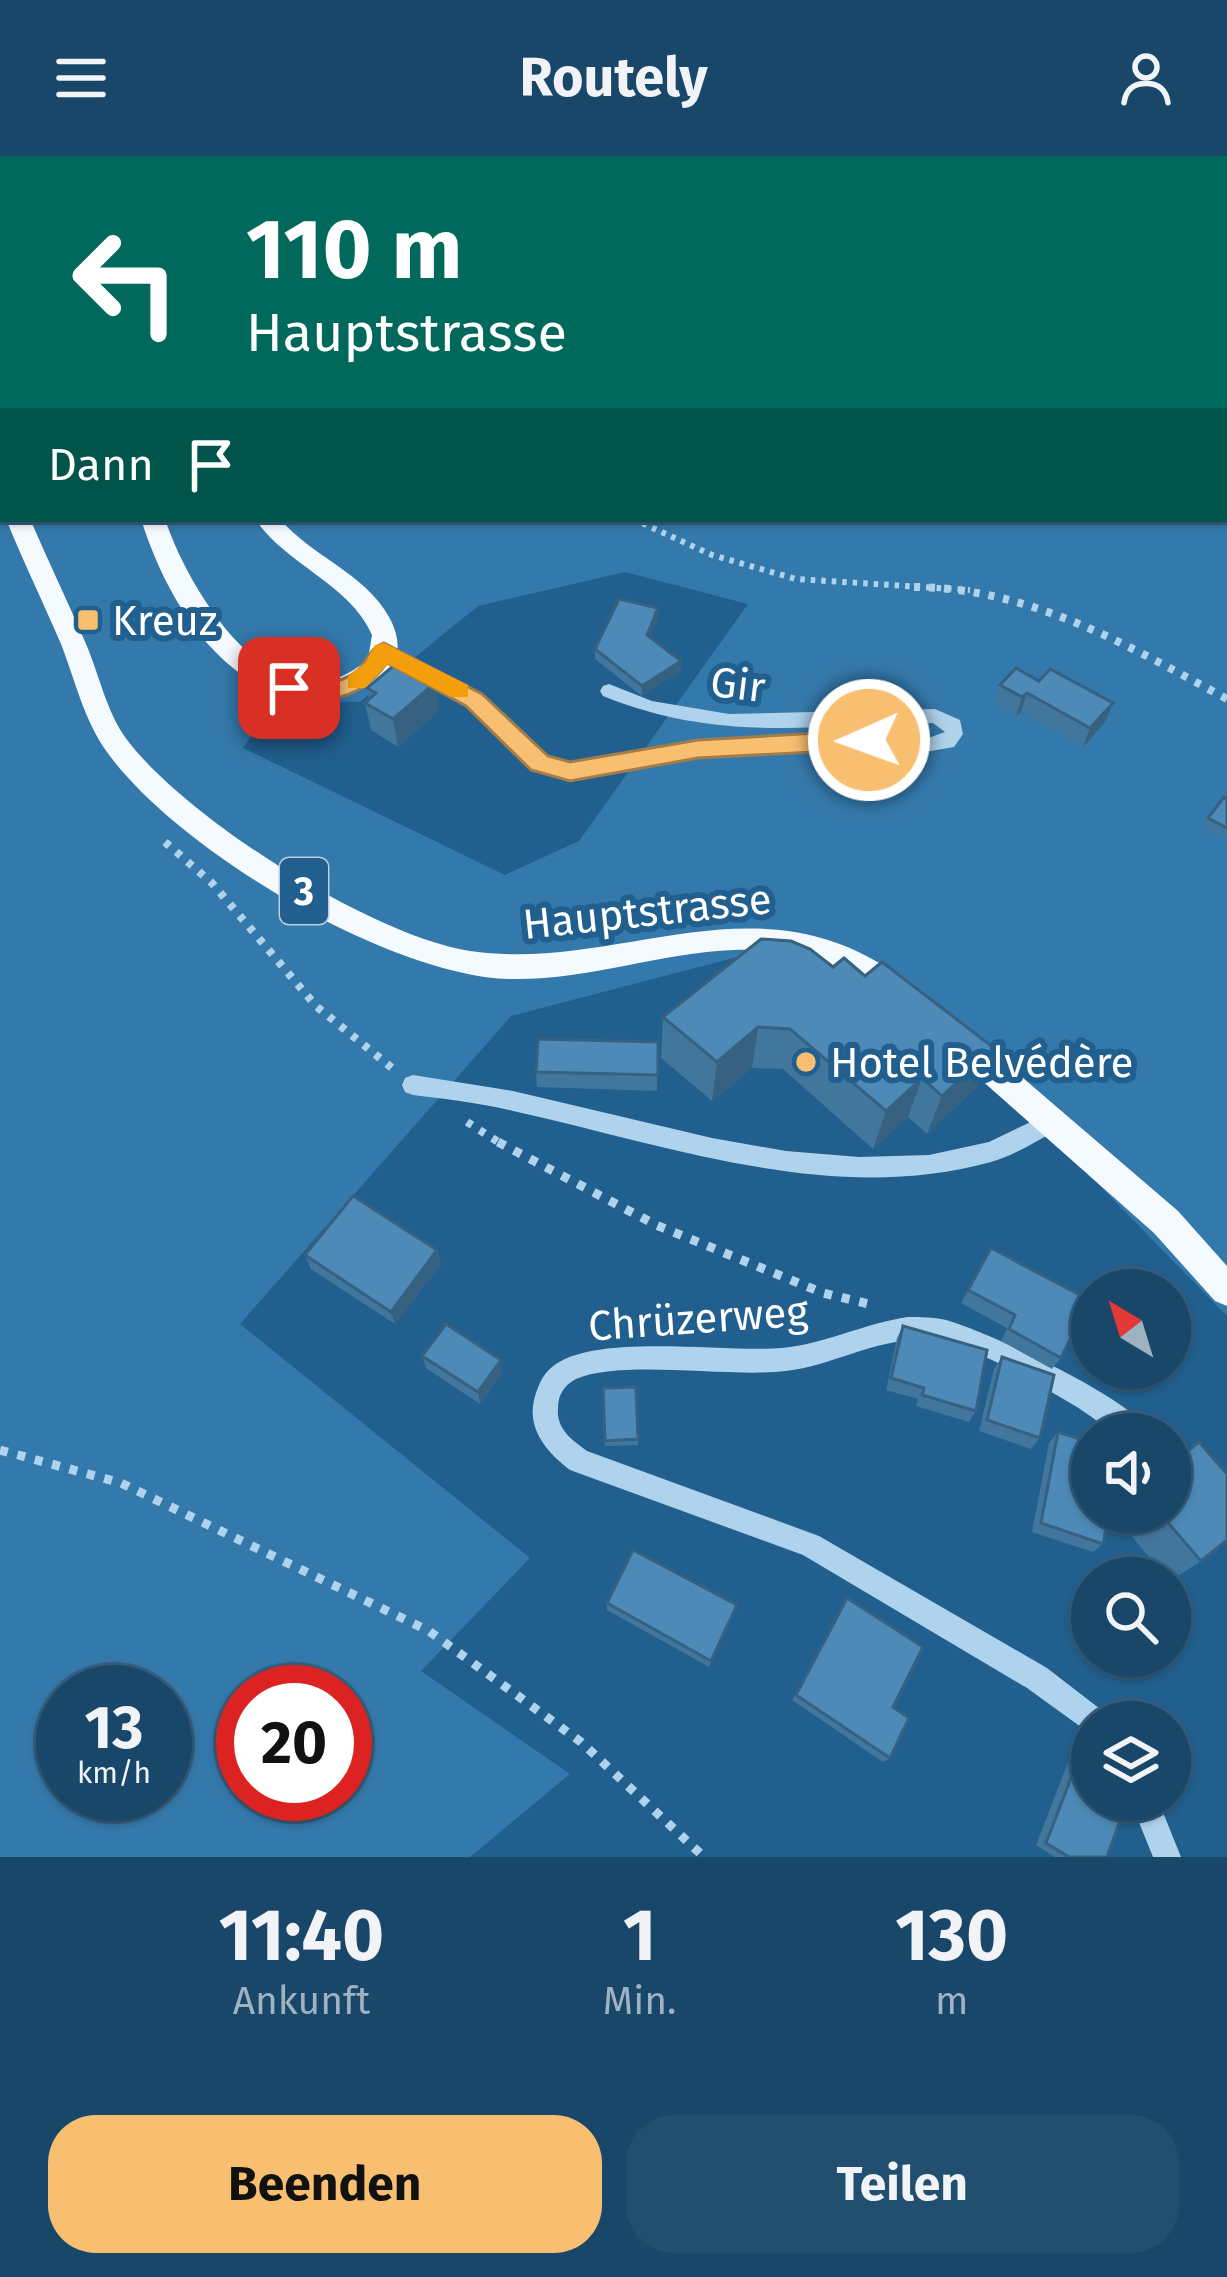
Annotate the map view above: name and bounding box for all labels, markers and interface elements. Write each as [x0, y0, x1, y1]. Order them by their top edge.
icon: menu [48, 45, 114, 111]
icon: person [1113, 45, 1179, 111]
text: Routely [519, 46, 708, 110]
text: 110 m [246, 199, 462, 300]
icon: left [48, 204, 204, 360]
text: Hauptstrasse [246, 301, 567, 365]
icon: arrive [178, 432, 244, 498]
text: Dann [48, 438, 154, 492]
place label: Kreuz [112, 596, 217, 646]
marker: Kreuz [75, 607, 101, 633]
pin [238, 637, 340, 739]
icon: arrive [256, 655, 322, 721]
street label: Gir [708, 657, 768, 713]
position arrow [806, 677, 932, 803]
road number: 3 [280, 858, 328, 924]
street label: Hauptstrasse [520, 874, 774, 950]
place label: Hotel Belvédère [830, 1038, 1134, 1088]
marker: Hotel Belvédère [793, 1049, 819, 1075]
north arrow [1071, 1269, 1191, 1389]
map controls [1071, 1269, 1191, 1821]
street label: Chrüzerweg [586, 1286, 810, 1352]
button: sound [1071, 1413, 1191, 1533]
button: search [1071, 1557, 1191, 1677]
speed limit sign: 20 [216, 1665, 372, 1821]
text: 13 [84, 1692, 144, 1764]
button: layers [1071, 1701, 1191, 1821]
text: km/h [77, 1755, 151, 1791]
text: 11:40 [219, 1893, 384, 1979]
text: 1 [623, 1893, 656, 1979]
text: 130 [895, 1893, 1008, 1979]
text: Ankunft [233, 1978, 370, 2024]
text: Min. [603, 1978, 676, 2024]
text: m [935, 1978, 968, 2024]
button: Beenden [48, 2115, 602, 2253]
button: Teilen [626, 2115, 1179, 2253]

